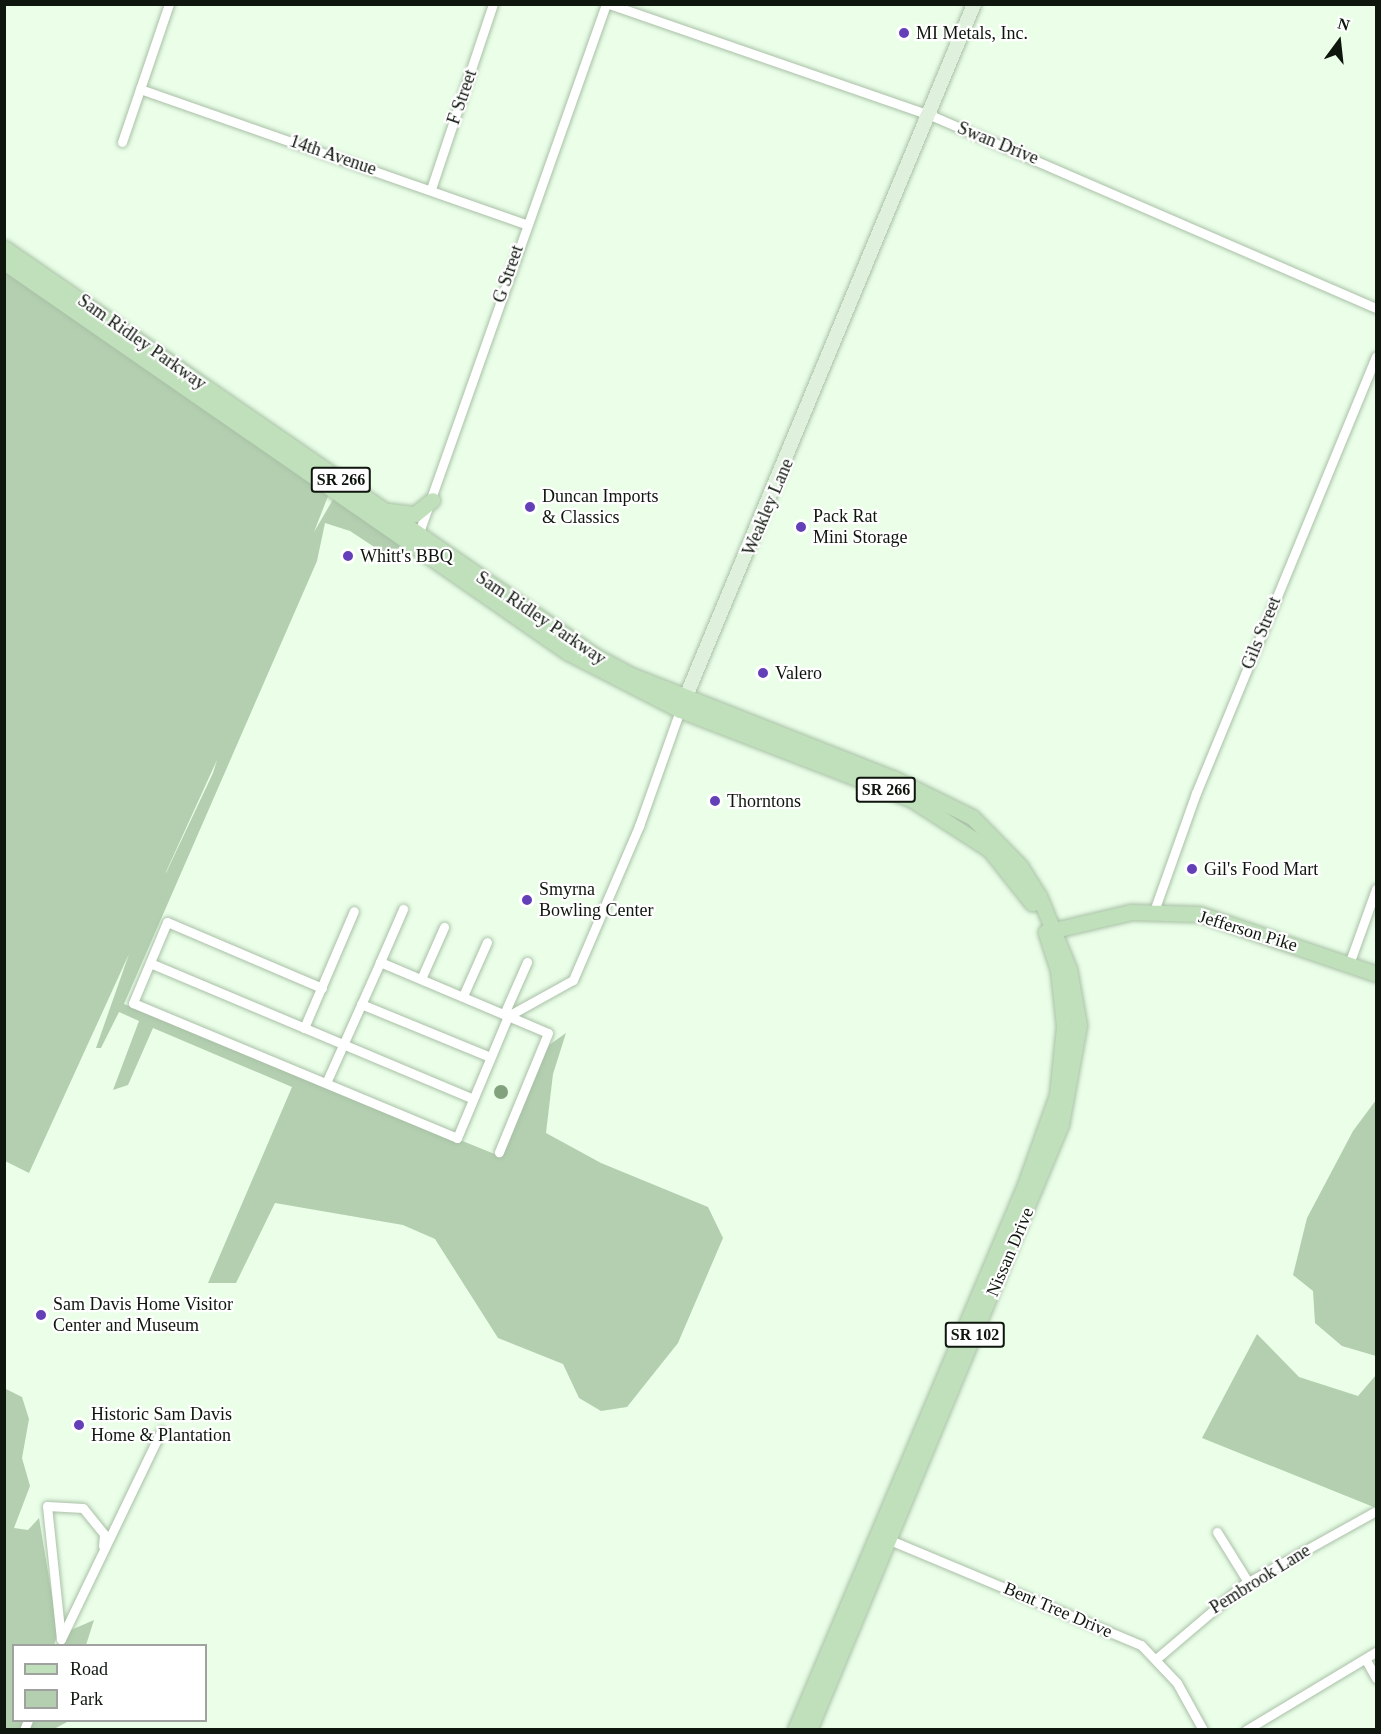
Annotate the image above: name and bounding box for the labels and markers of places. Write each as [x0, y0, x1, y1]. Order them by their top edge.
place label: MI Metals, Inc. [916, 22, 1028, 44]
marker: MI Metals, Inc. [897, 26, 911, 40]
place label: Duncan Imports & Classics [542, 486, 658, 528]
marker: Duncan Imports & Classics [523, 500, 537, 514]
place label: Pack Rat Mini Storage [813, 506, 907, 548]
marker: Pack Rat Mini Storage [794, 520, 808, 534]
place label: Whitt's BBQ [360, 545, 453, 567]
marker: Whitt's BBQ [341, 549, 355, 563]
place label: Valero [775, 662, 822, 684]
marker: Valero [756, 666, 770, 680]
place label: Thorntons [727, 790, 801, 812]
marker: Thorntons [708, 794, 722, 808]
place label: Gil's Food Mart [1204, 858, 1318, 880]
marker: Gil's Food Mart [1185, 862, 1199, 876]
place label: Smyrna Bowling Center [539, 879, 653, 922]
marker: Smyrna Bowling Center [520, 893, 534, 907]
place label: Sam Davis Home Visitor Center and Museum [53, 1294, 233, 1336]
marker: Sam Davis Home Visitor Center and Museum [34, 1308, 48, 1322]
place label: Historic Sam Davis Home & Plantation [91, 1404, 232, 1446]
marker: Historic Sam Davis Home & Plantation [72, 1418, 86, 1432]

